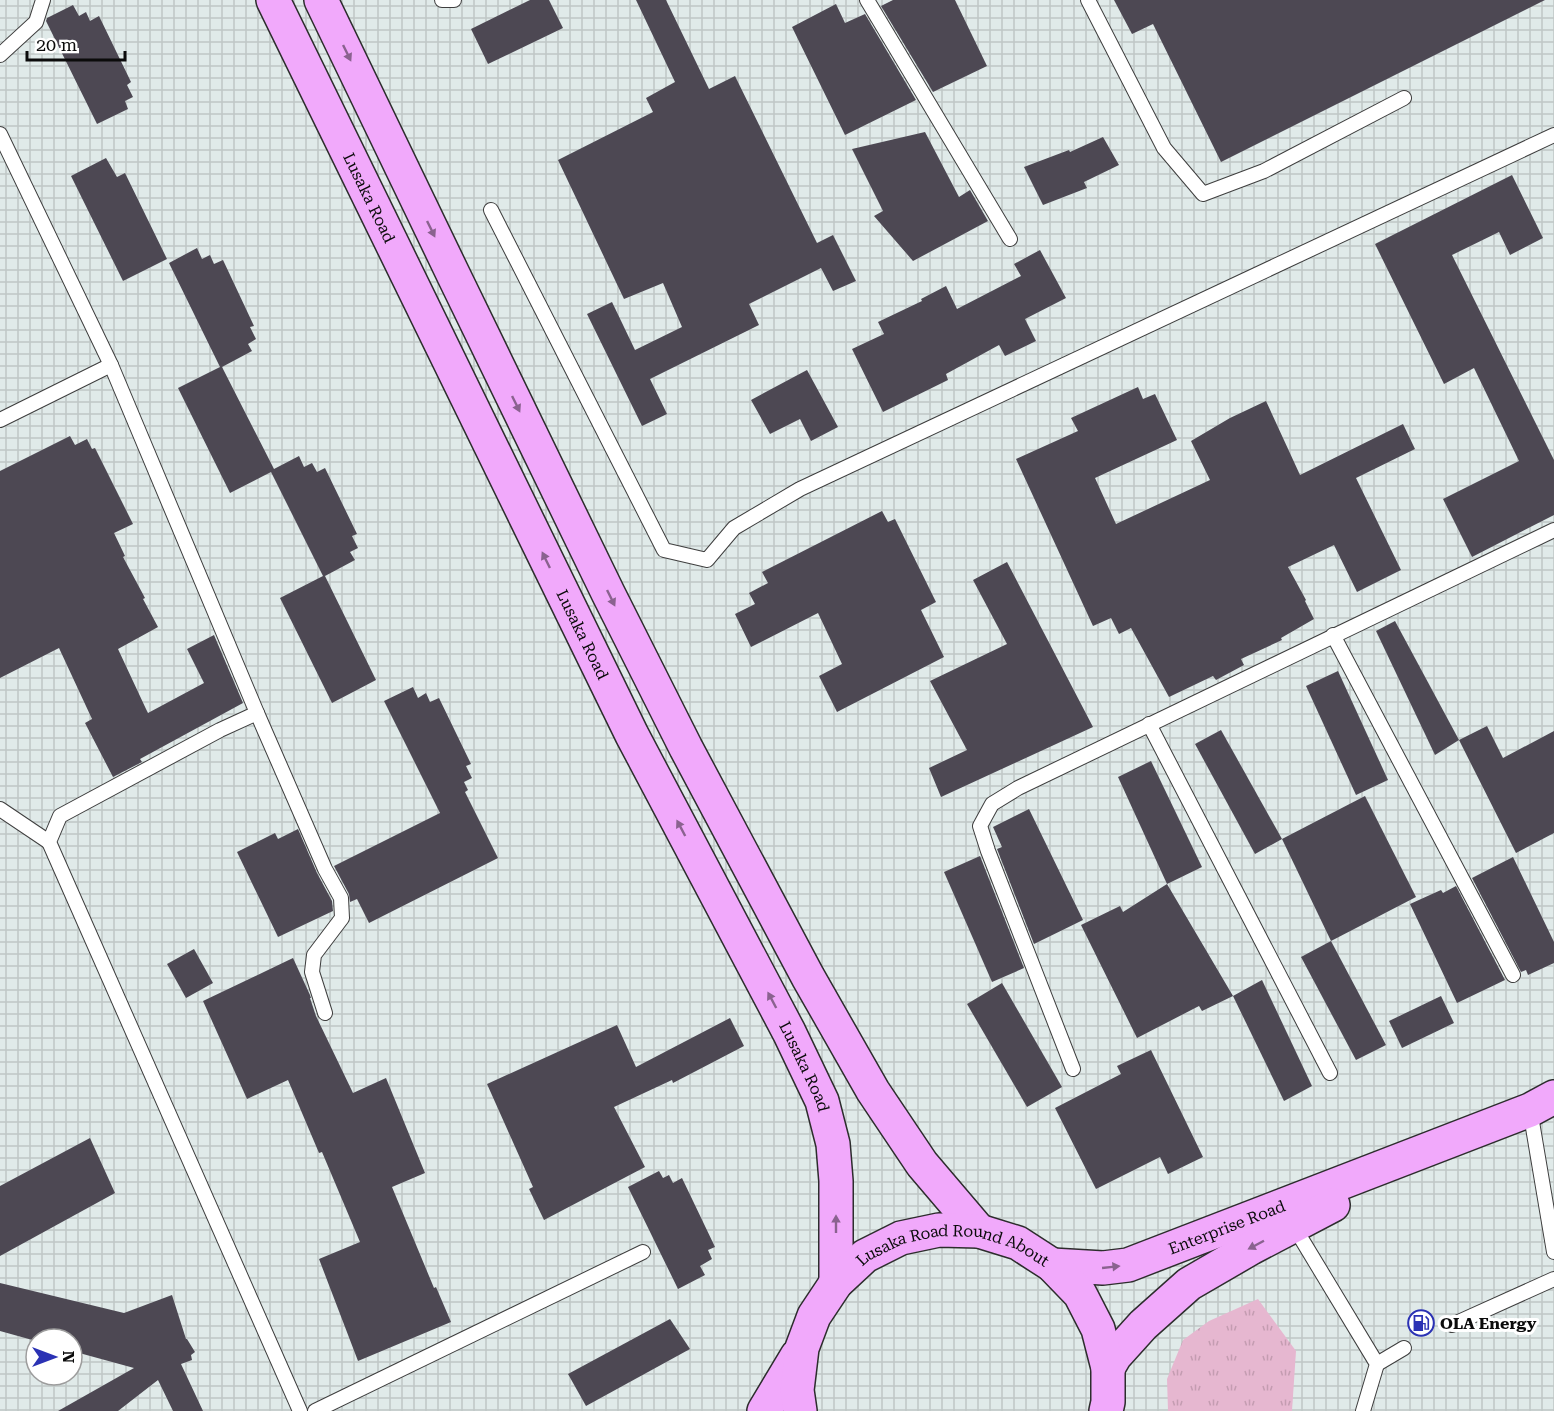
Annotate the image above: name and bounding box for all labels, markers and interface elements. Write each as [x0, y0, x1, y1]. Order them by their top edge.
scale bar [27, 24, 124, 62]
text: 20 m [36, 34, 77, 55]
one-way arrow [342, 44, 351, 61]
street label: Lusaka Road [340, 150, 400, 246]
one-way arrow [426, 220, 435, 237]
one-way arrow [511, 395, 521, 413]
one-way arrow [542, 551, 551, 568]
street label: Lusaka Road [553, 586, 613, 682]
one-way arrow [606, 590, 616, 607]
one-way arrow [676, 819, 686, 836]
one-way arrow [767, 991, 777, 1008]
street label: Lusaka Road [776, 1018, 834, 1114]
street label: Enterprise Road [1166, 1196, 1288, 1258]
one-way arrow [831, 1215, 841, 1234]
text: Lusaka Road Round About [852, 1220, 1053, 1270]
one-way arrow [1248, 1240, 1265, 1250]
street label: Lusaka Road Round About [852, 1257, 1056, 1277]
one-way arrow [1101, 1262, 1120, 1272]
fuel station icon: OLA Energy [1406, 1308, 1436, 1338]
place label: OLA Energy [1440, 1314, 1537, 1333]
north arrow [24, 1327, 84, 1387]
text: N [59, 1351, 78, 1363]

